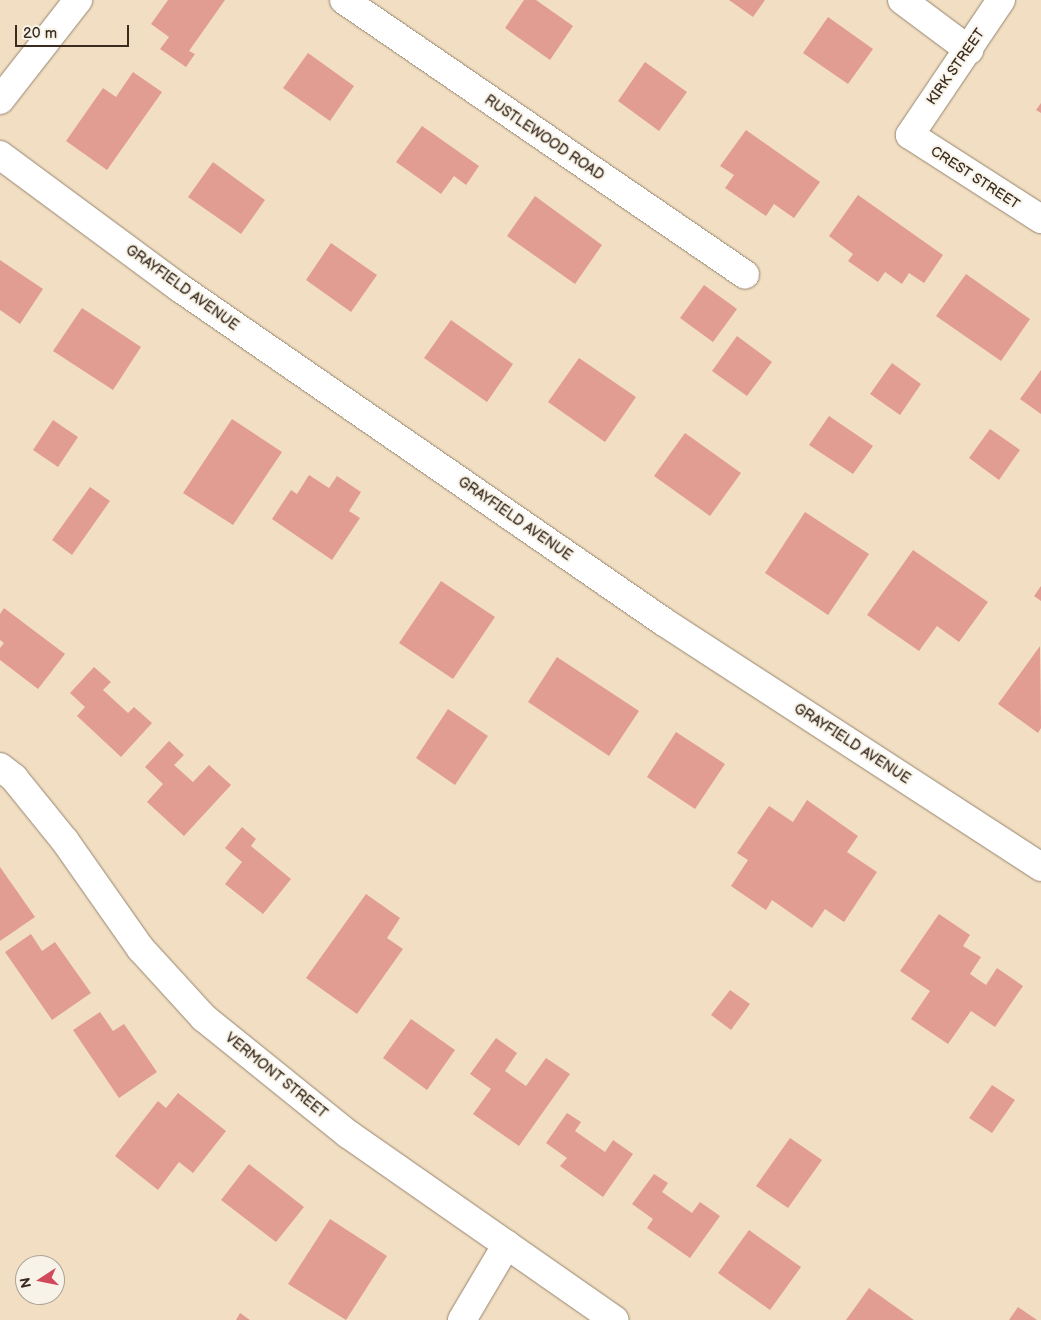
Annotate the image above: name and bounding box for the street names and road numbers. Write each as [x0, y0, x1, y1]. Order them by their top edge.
street label: KIRK STREET [923, 25, 989, 109]
street label: RUSTLEWOOD ROAD [481, 92, 607, 184]
street label: CREST STREET [927, 143, 1023, 213]
street label: GRAYFIELD AVENUE [122, 242, 242, 334]
street label: GRAYFIELD AVENUE [455, 473, 575, 565]
street label: GRAYFIELD AVENUE [791, 700, 913, 788]
street label: VERMONT STREET [221, 1030, 331, 1122]

